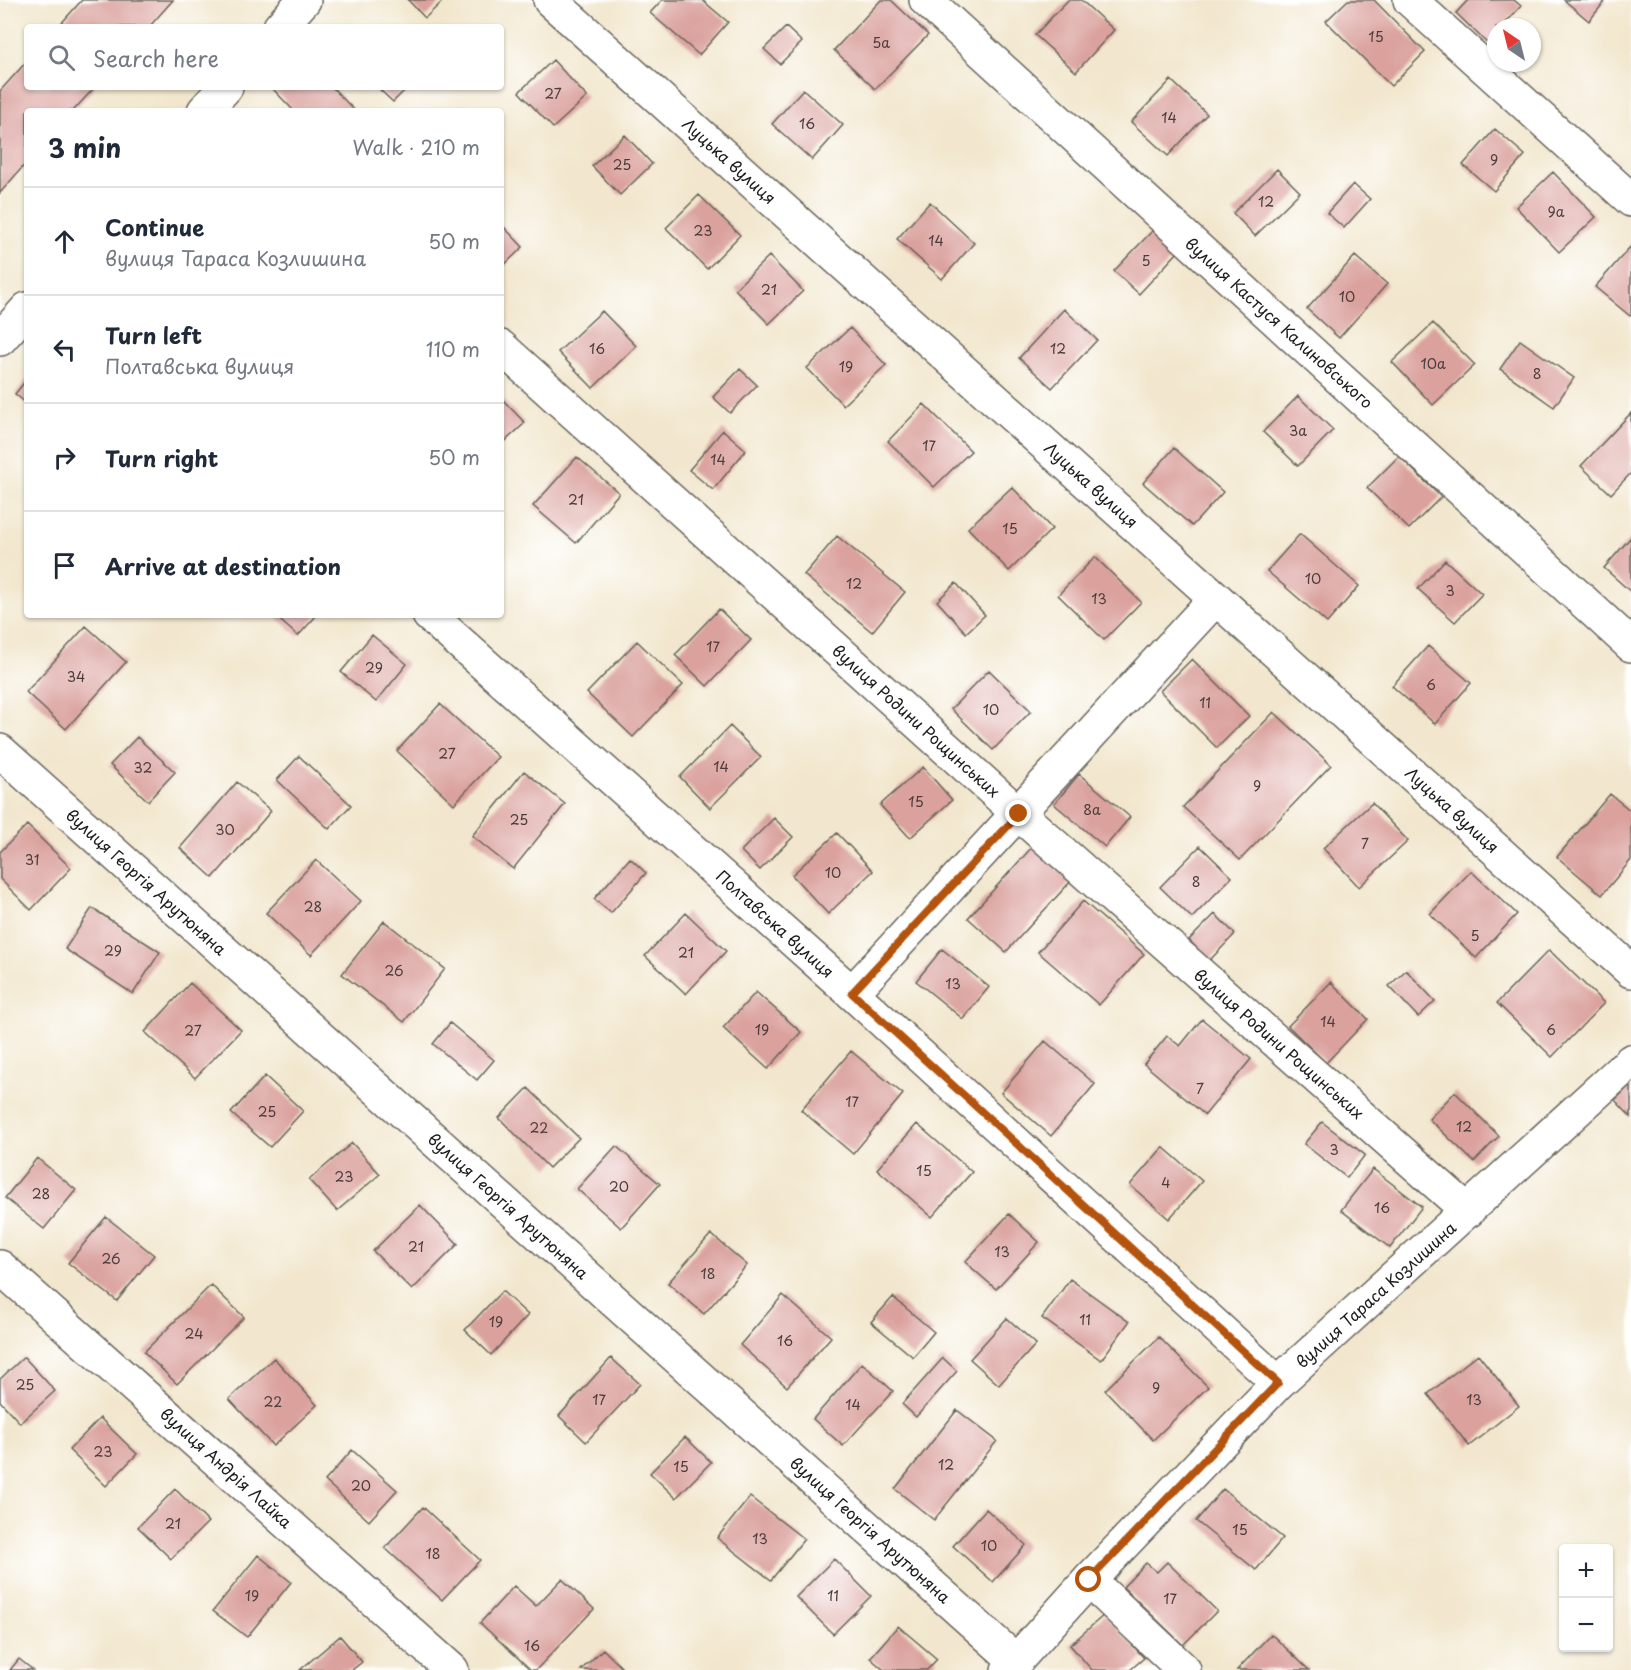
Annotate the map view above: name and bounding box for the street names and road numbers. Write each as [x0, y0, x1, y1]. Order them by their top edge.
street label: Луцька вулиця [678, 112, 782, 209]
street label: вулиця Кастуся Калиновського [1180, 231, 1379, 413]
street label: Луцька вулиця [1040, 436, 1144, 533]
street label: вулиця Родини Рощинських [827, 638, 1006, 802]
street label: Луцька вулиця [1401, 761, 1505, 858]
street label: вулиця Георгія Арутюняна [61, 803, 232, 960]
street label: Полтавська вулиця [711, 864, 840, 983]
street label: вулиця Родини Рощинських [1189, 962, 1370, 1124]
street label: вулиця Георгія Арутюняна [423, 1127, 594, 1284]
street label: вулиця Тараса Козлишина [1290, 1215, 1461, 1373]
street label: вулиця Андрія Лайка [155, 1401, 298, 1533]
street label: вулиця Георгія Арутюняна [785, 1451, 956, 1608]

